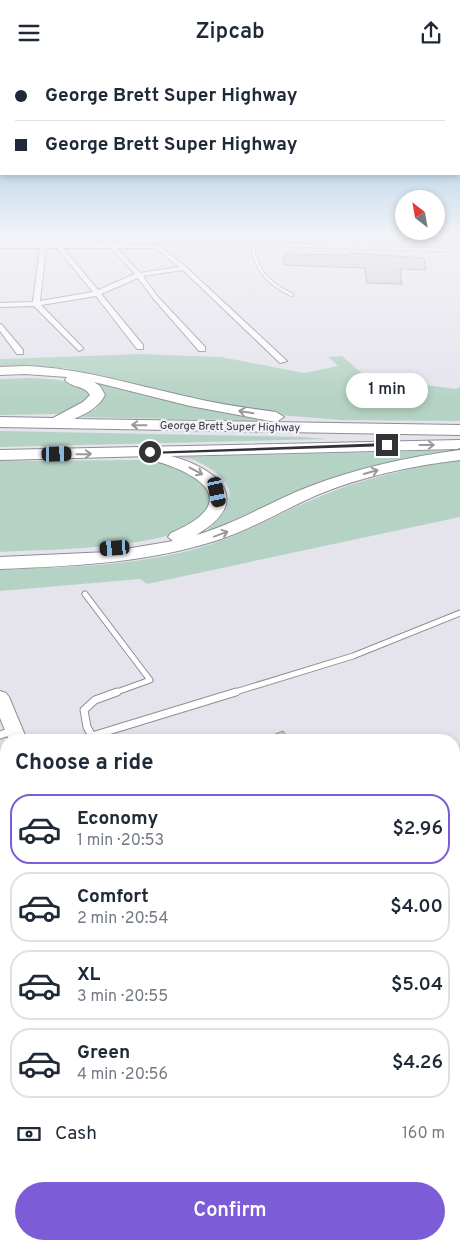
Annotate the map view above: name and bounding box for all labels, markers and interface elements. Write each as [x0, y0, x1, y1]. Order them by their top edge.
icon: menu [15, 19, 43, 47]
text: Zipcab [195, 19, 265, 46]
icon: share [417, 19, 445, 47]
text: George Brett Super Highway [45, 84, 298, 108]
text: George Brett Super Highway [45, 133, 298, 157]
north arrow [395, 190, 445, 240]
map controls [395, 190, 445, 240]
callout: 1 min [346, 373, 428, 407]
text: 1 min [368, 380, 406, 400]
one-way arrow [238, 406, 254, 416]
street label: George Brett Super Highway [160, 419, 301, 435]
one-way arrow [131, 420, 148, 430]
route end [376, 434, 398, 456]
one-way arrow [418, 440, 434, 450]
route start [139, 441, 161, 463]
car [41, 446, 72, 462]
one-way arrow [75, 449, 91, 459]
one-way arrow [362, 466, 378, 476]
one-way arrow [188, 467, 203, 477]
car [206, 476, 227, 508]
one-way arrow [212, 529, 228, 538]
car [99, 539, 130, 557]
text: Choose a ride [15, 750, 153, 777]
icon: car [17, 807, 62, 852]
text: Economy [77, 807, 158, 831]
text: $2.96 [392, 817, 443, 841]
text: 1 min · 20:53 [77, 831, 164, 851]
icon: car [17, 885, 62, 930]
text: Comfort [77, 885, 149, 909]
text: $4.00 [390, 895, 443, 919]
text: 2 min · 20:54 [77, 909, 169, 929]
icon: car [17, 963, 62, 1008]
text: XL [77, 963, 100, 987]
text: $5.04 [391, 973, 443, 997]
text: 3 min · 20:55 [77, 987, 168, 1007]
icon: car [17, 1041, 62, 1086]
text: Green [77, 1041, 130, 1065]
text: $4.26 [392, 1051, 443, 1075]
text: 4 min · 20:56 [77, 1065, 168, 1085]
icon: cash [15, 1120, 43, 1148]
text: Cash [55, 1122, 97, 1146]
text: 160 m [402, 1124, 445, 1144]
button: Confirm [15, 1182, 445, 1240]

